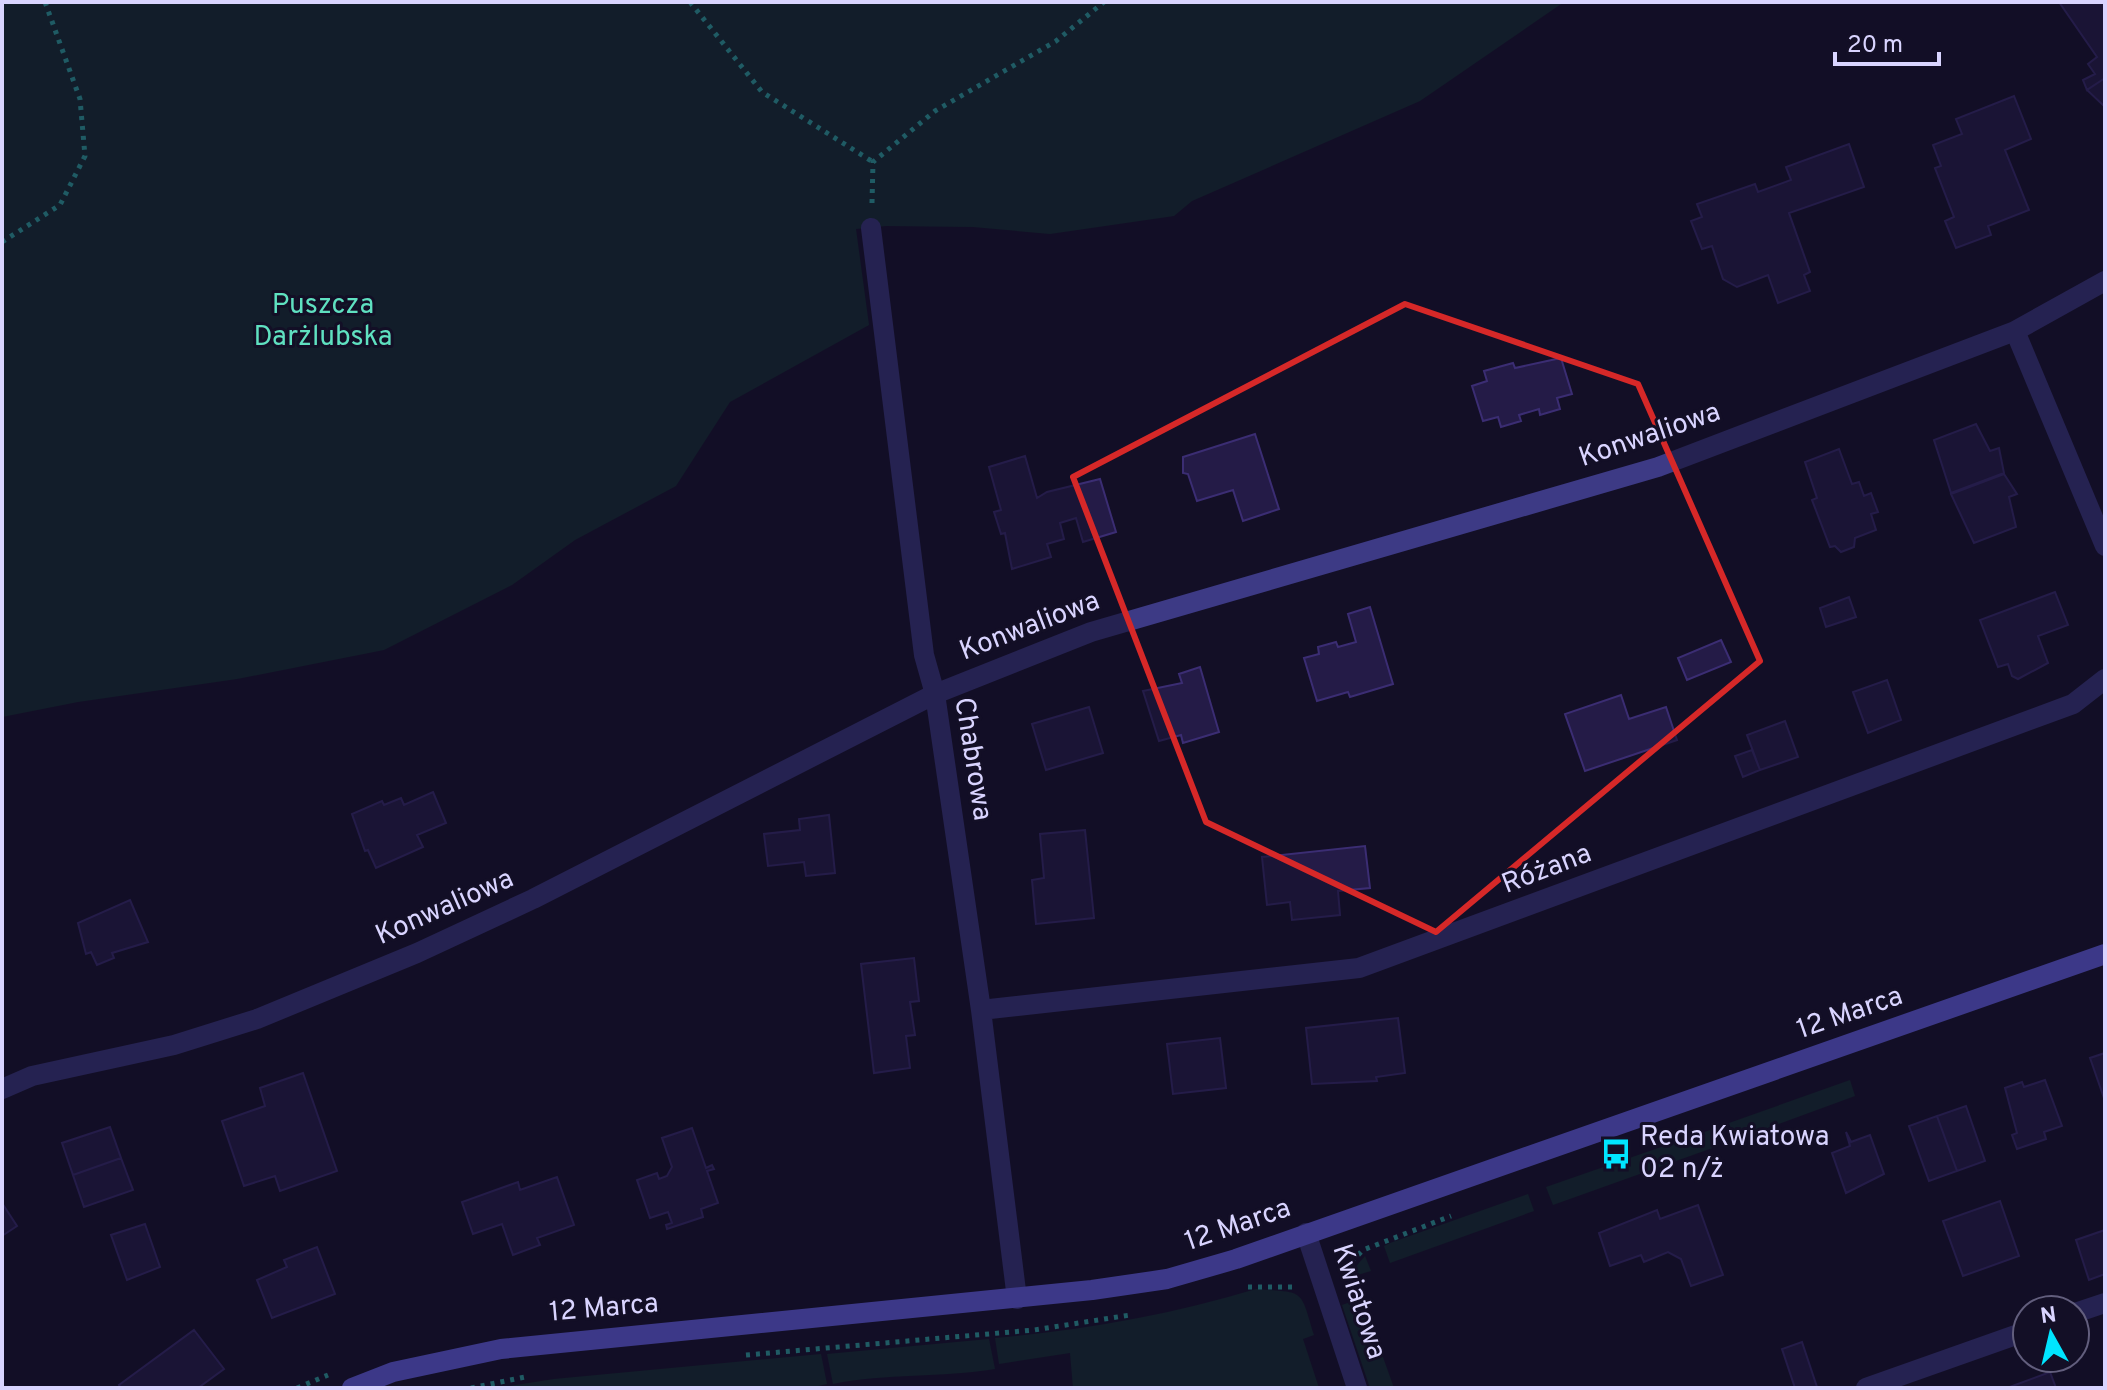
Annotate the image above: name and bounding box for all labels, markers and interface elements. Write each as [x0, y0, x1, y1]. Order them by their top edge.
scale bar [1835, 16, 1939, 66]
text: 20 m [1847, 31, 1903, 61]
park label: Puszcza Darżlubska [253, 288, 393, 356]
street label: Konwaliowa [1574, 395, 1726, 477]
street label: Konwaliowa [955, 584, 1105, 670]
street label: Chabrowa [944, 695, 1000, 823]
street label: Różana [1497, 836, 1597, 904]
street label: Konwaliowa [370, 862, 520, 954]
street label: 12 Marca [1792, 979, 1908, 1049]
place label: Reda Kwiatowa 02 n/ż [1640, 1120, 1830, 1188]
bus stop icon: Reda Kwiatowa 02 n/ż [1599, 1137, 1633, 1171]
street label: 12 Marca [1180, 1191, 1296, 1261]
street label: Kwiatowa [1322, 1240, 1394, 1364]
street label: 12 Marca [548, 1286, 660, 1332]
north arrow [2011, 1294, 2091, 1374]
text: N [2039, 1302, 2058, 1331]

